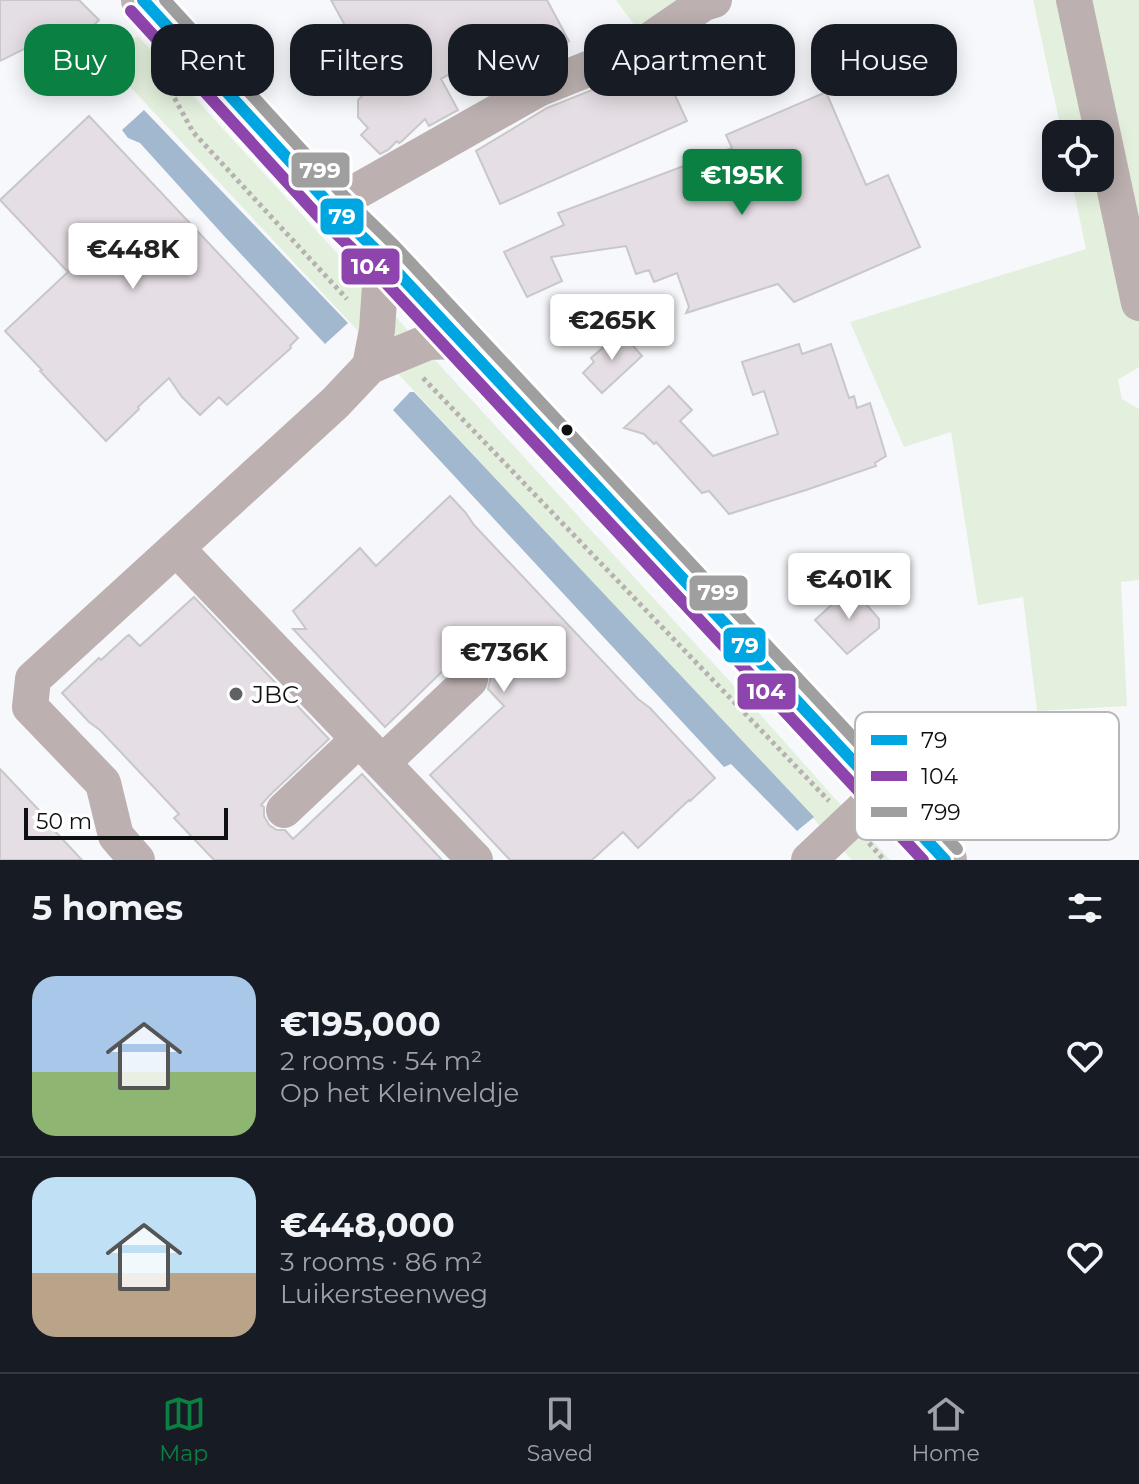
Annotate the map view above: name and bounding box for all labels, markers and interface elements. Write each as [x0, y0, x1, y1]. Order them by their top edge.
chip: Buy [24, 24, 135, 96]
chip: Rent [151, 24, 274, 96]
chip: Filters [290, 24, 432, 96]
chip: New [448, 24, 568, 96]
chip: Apartment [584, 24, 795, 96]
chip: House [811, 24, 957, 96]
map controls [1042, 120, 1114, 192]
button: locate [1042, 120, 1114, 192]
pin: €195K [686, 149, 798, 217]
line badge: 799 [290, 151, 351, 189]
text: 799 [299, 157, 341, 184]
text: €195K [701, 159, 783, 191]
line badge: 79 [319, 197, 365, 236]
text: 79 [328, 203, 356, 230]
pin: €448K [77, 223, 189, 291]
text: €448K [86, 233, 180, 265]
line badge: 104 [340, 247, 401, 286]
text: 104 [351, 253, 389, 280]
pin: €265K [556, 294, 668, 362]
text: €265K [568, 304, 656, 336]
unlabelled marker [559, 422, 575, 438]
pin: €401K [793, 553, 905, 621]
text: €401K [806, 563, 892, 595]
line badge: 799 [688, 574, 749, 612]
text: 799 [697, 579, 739, 606]
pin: €736K [448, 626, 560, 694]
line badge: 79 [722, 626, 767, 664]
text: 79 [731, 632, 759, 659]
text: €736K [460, 636, 548, 668]
line badge: 104 [736, 672, 797, 711]
text: 104 [747, 678, 785, 705]
place label: JBC [251, 680, 299, 709]
marker: JBC [227, 685, 245, 703]
legend [855, 712, 1119, 840]
text: 79 [921, 727, 947, 754]
text: 104 [921, 763, 959, 790]
text: 799 [921, 799, 961, 826]
scale bar [24, 804, 228, 840]
text: 50 m [36, 808, 92, 835]
icon: filters [1063, 886, 1107, 930]
text: 5 homes [32, 887, 183, 929]
text: €195,000 [280, 1003, 441, 1045]
icon: home [96, 1008, 192, 1104]
icon: heart [1063, 1034, 1107, 1078]
text: 2 rooms · 54 m² [280, 1045, 482, 1077]
text: Op het Kleinveldje [280, 1077, 519, 1109]
text: €448,000 [280, 1204, 455, 1246]
icon: home [96, 1209, 192, 1305]
icon: heart [1063, 1235, 1107, 1279]
text: 3 rooms · 86 m² [280, 1246, 483, 1278]
text: Luikersteenweg [280, 1278, 488, 1310]
tab: Map [159, 1392, 208, 1467]
tab: Saved [527, 1392, 593, 1467]
tab: Home [911, 1392, 980, 1467]

